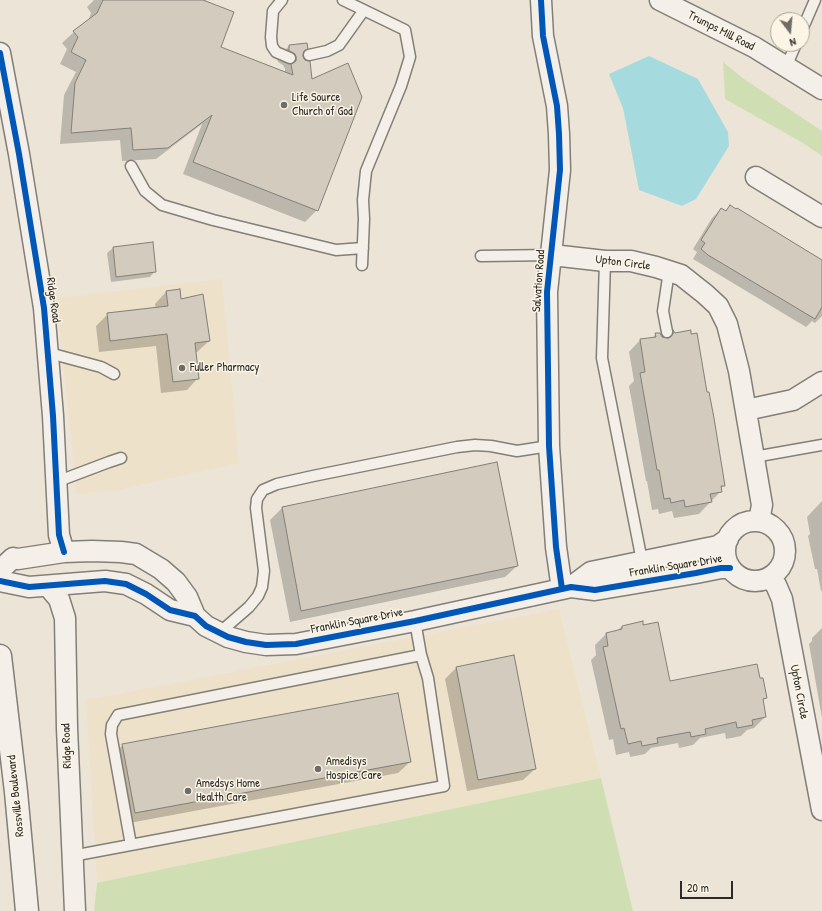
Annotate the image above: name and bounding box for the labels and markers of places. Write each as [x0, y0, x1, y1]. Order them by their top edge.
place label: Life Source Church of God [292, 91, 353, 119]
marker: Life Source Church of God [279, 100, 289, 110]
place label: Fuller Pharmacy [190, 361, 259, 375]
marker: Fuller Pharmacy [177, 363, 187, 373]
place label: Amedisys Hospice Care [326, 755, 382, 783]
marker: Amedisys Hospice Care [313, 764, 323, 774]
place label: Amedsys Home Health Care [196, 777, 260, 805]
marker: Amedsys Home Health Care [183, 786, 193, 796]

